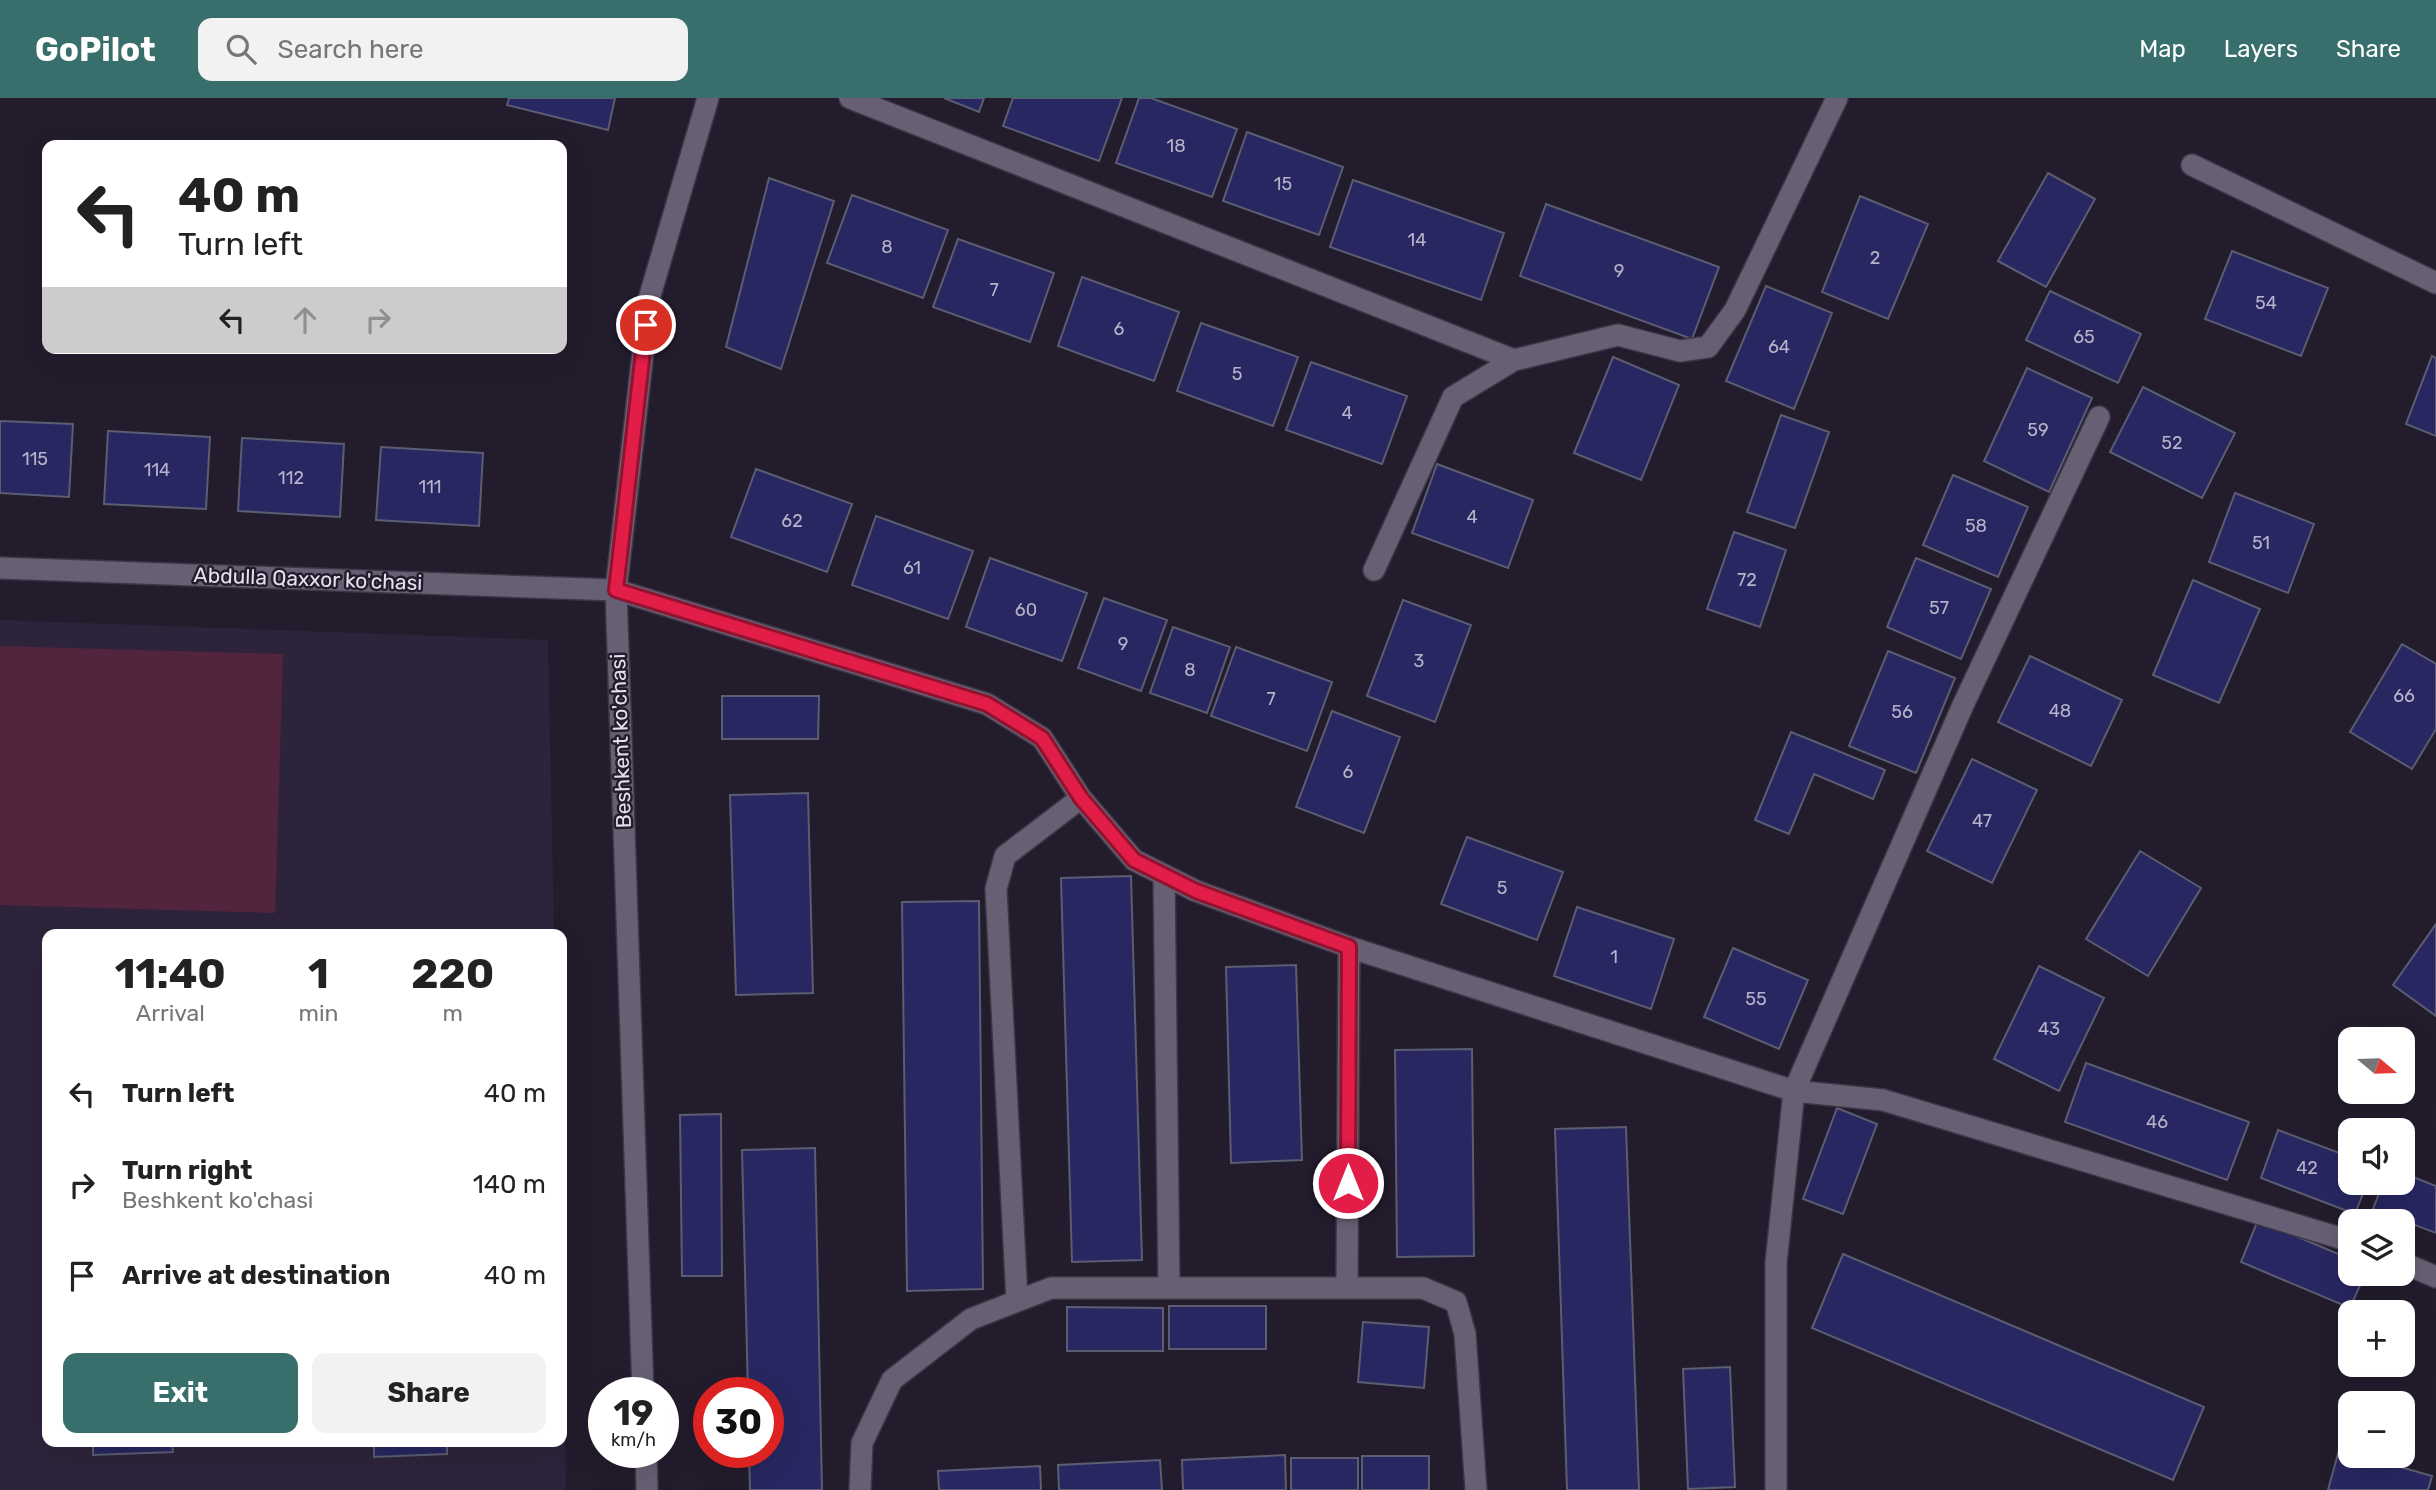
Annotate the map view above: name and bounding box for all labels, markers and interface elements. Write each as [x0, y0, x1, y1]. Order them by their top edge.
search box [198, 18, 688, 81]
text: GoPilot [35, 30, 156, 69]
icon: search [222, 30, 260, 68]
text: Search here [278, 34, 423, 65]
text: Map [2139, 35, 2186, 63]
text: Layers [2224, 35, 2298, 63]
text: Share [2336, 35, 2401, 63]
house number: 18 [1166, 135, 1186, 157]
text: 40 m [178, 166, 300, 224]
icon: left [63, 168, 154, 259]
house number: 15 [1274, 173, 1292, 195]
text: Turn left [178, 225, 303, 263]
house number: 14 [1408, 229, 1426, 251]
house number: 8 [881, 236, 893, 258]
house number: 2 [1870, 247, 1880, 269]
house number: 9 [1614, 260, 1624, 282]
house number: 7 [989, 279, 999, 301]
house number: 54 [2255, 292, 2277, 314]
pin [616, 295, 676, 355]
icon: left [213, 301, 251, 339]
icon: ahead [286, 301, 324, 339]
icon: right [359, 301, 397, 339]
icon: arrive [627, 306, 665, 344]
house number: 6 [1114, 318, 1125, 340]
house number: 65 [2073, 326, 2095, 348]
house number: 64 [1768, 336, 1790, 358]
house number: 5 [1232, 363, 1242, 385]
house number: 4 [1341, 402, 1353, 424]
house number: 59 [2027, 419, 2049, 441]
house number: 52 [2161, 432, 2183, 454]
house number: 115 [22, 448, 48, 470]
house number: 114 [144, 459, 170, 481]
house number: 112 [278, 467, 304, 489]
house number: 111 [418, 476, 442, 498]
house number: 4 [1466, 506, 1478, 528]
house number: 62 [781, 510, 803, 532]
house number: 58 [1965, 515, 1987, 537]
house number: 51 [2252, 532, 2270, 554]
house number: 61 [903, 557, 921, 579]
street label: Abdulla Qaxxor ko'chasi [193, 562, 423, 595]
house number: 72 [1737, 569, 1757, 591]
house number: 57 [1929, 597, 1949, 619]
house number: 60 [1015, 599, 1037, 621]
house number: 9 [1118, 633, 1128, 655]
house number: 3 [1414, 650, 1424, 672]
street label: Beshkent ko'chasi [605, 653, 636, 829]
house number: 8 [1184, 659, 1196, 681]
house number: 66 [2393, 685, 2415, 707]
house number: 7 [1266, 688, 1276, 710]
house number: 48 [2049, 700, 2071, 722]
house number: 56 [1891, 701, 1913, 723]
house number: 6 [1343, 761, 1354, 783]
house number: 47 [1972, 810, 1992, 832]
house number: 5 [1497, 877, 1507, 899]
house number: 1 [1610, 946, 1618, 968]
text: 11:40 [115, 949, 226, 999]
text: 1 [308, 949, 329, 999]
text: 220 [411, 949, 494, 999]
house number: 55 [1745, 988, 1767, 1010]
text: Arrival [136, 999, 205, 1027]
text: min [299, 999, 339, 1027]
text: m [443, 999, 463, 1027]
house number: 43 [2038, 1018, 2060, 1040]
north arrow [2338, 1027, 2415, 1104]
map controls [2338, 1027, 2415, 1468]
icon: left [63, 1075, 101, 1113]
text: Turn left [122, 1078, 234, 1109]
text: 40 m [484, 1078, 546, 1109]
house number: 46 [2146, 1111, 2168, 1133]
button: sound [2338, 1118, 2415, 1195]
position arrow [1311, 1146, 1385, 1220]
text: Turn right [122, 1155, 252, 1186]
house number: 42 [2296, 1157, 2318, 1179]
icon: right [63, 1166, 101, 1204]
text: 140 m [473, 1169, 546, 1200]
text: Beshkent ko'chasi [122, 1186, 313, 1214]
button: layers [2338, 1209, 2415, 1286]
icon: arrive [63, 1257, 101, 1295]
text: Arrive at destination [122, 1260, 390, 1291]
text: 40 m [484, 1260, 546, 1291]
button: + [2338, 1300, 2415, 1377]
button: Exit [63, 1353, 298, 1433]
button: Share [312, 1353, 546, 1433]
speed limit sign: 30 [693, 1377, 784, 1468]
button: − [2338, 1391, 2415, 1468]
text: 19 [614, 1392, 653, 1434]
text: km/h [611, 1429, 656, 1451]

